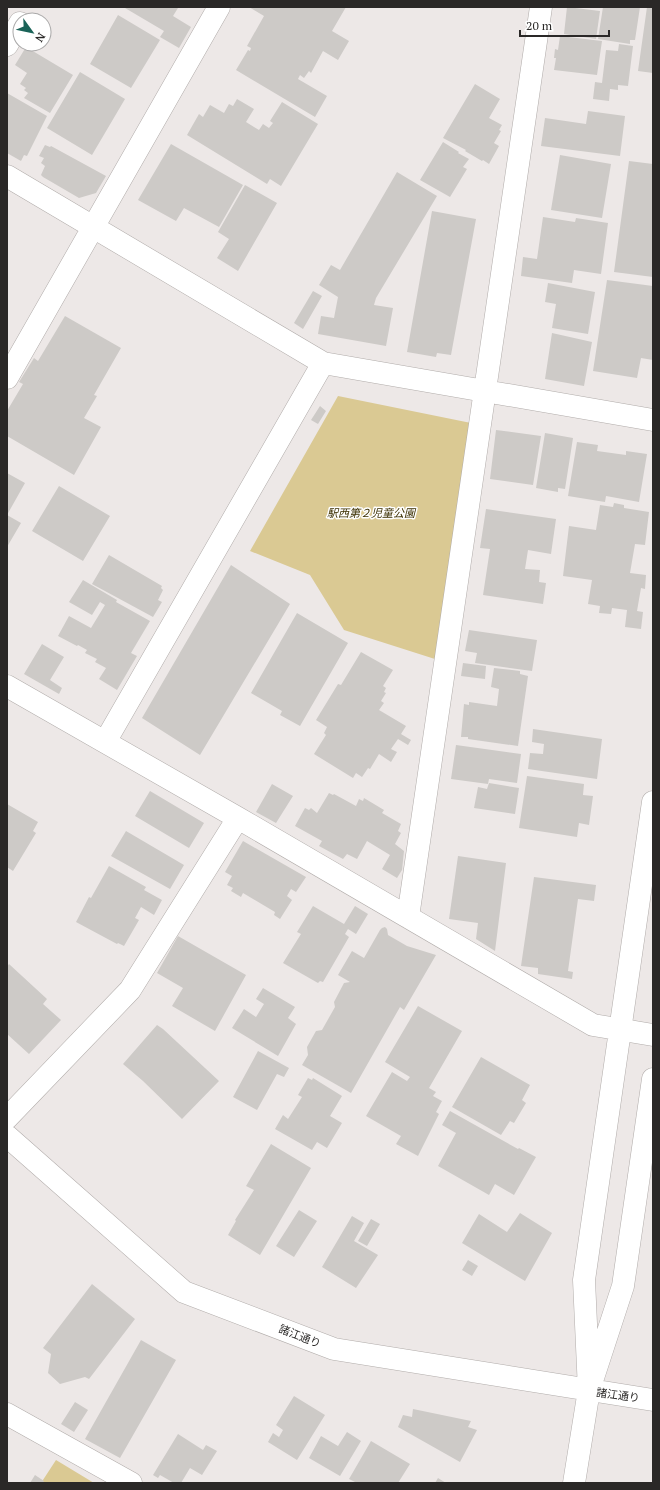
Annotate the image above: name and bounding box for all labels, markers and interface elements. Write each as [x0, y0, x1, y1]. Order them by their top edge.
north arrow [12, 12, 52, 52]
scale bar [520, 12, 609, 38]
text: 20 m [526, 18, 553, 33]
text: N [32, 30, 49, 45]
park label: 駅西第２児童公園 [327, 506, 417, 520]
street label: 諸江通り [277, 1322, 323, 1350]
street label: 諸江通り [595, 1385, 641, 1405]

